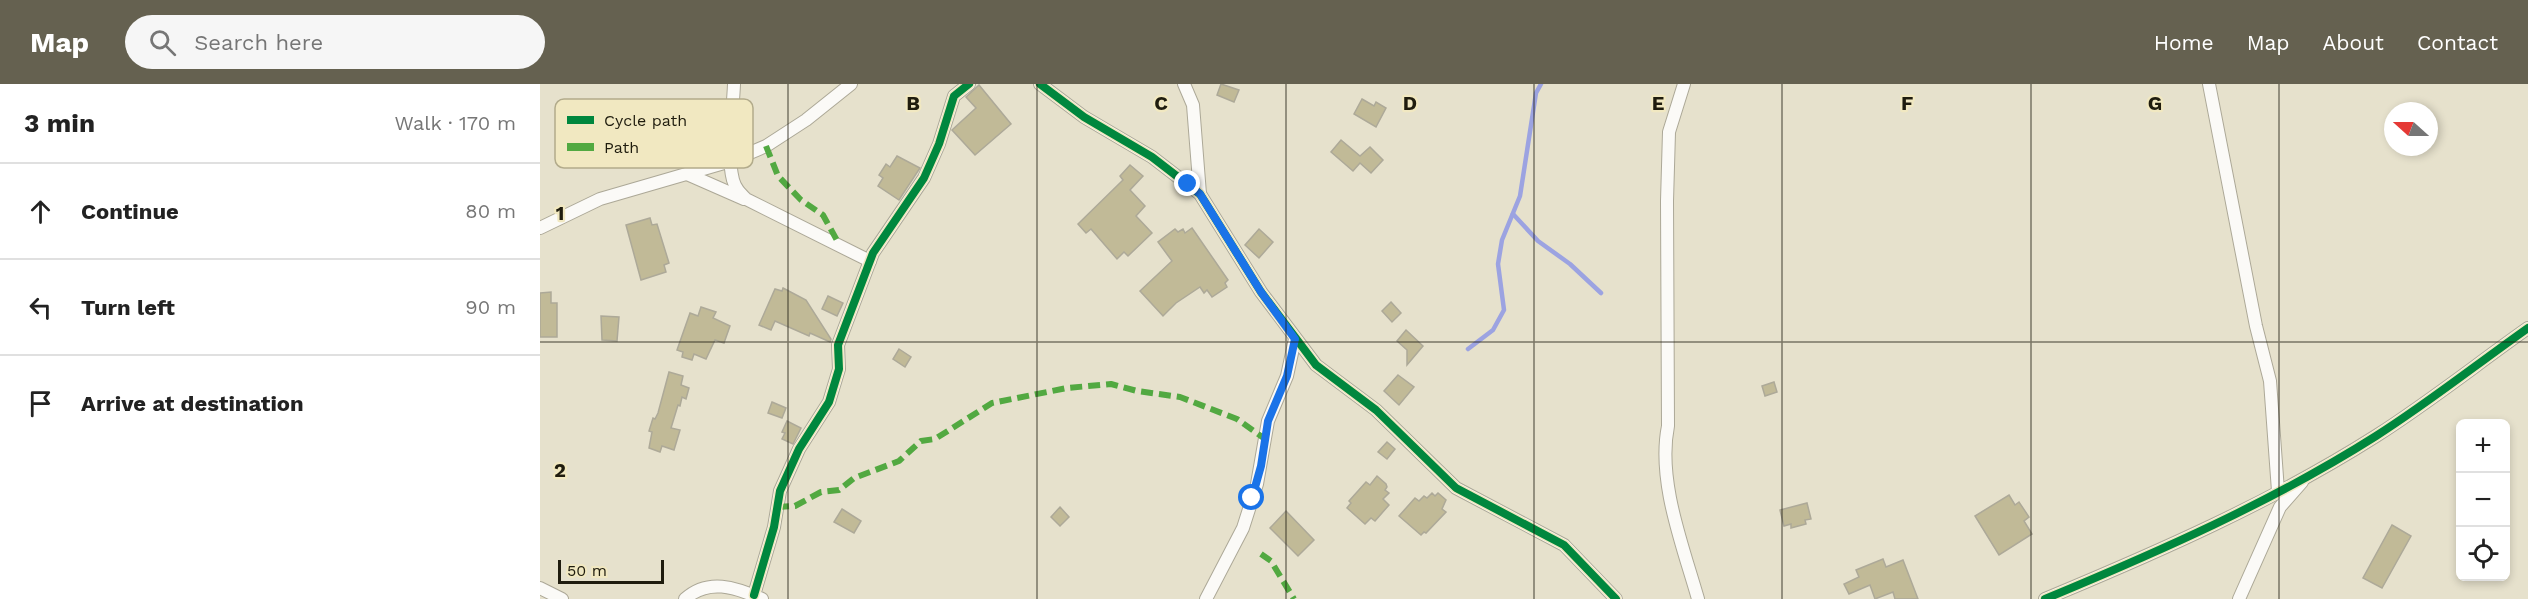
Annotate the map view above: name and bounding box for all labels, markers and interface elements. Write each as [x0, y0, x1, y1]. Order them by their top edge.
search box [125, 15, 545, 69]
text: Map [30, 26, 89, 59]
icon: search [146, 26, 179, 59]
text: Search here [194, 30, 323, 55]
text: Home [2154, 30, 2214, 55]
text: Map [2247, 30, 2290, 55]
text: About [2323, 30, 2384, 55]
text: Contact [2417, 30, 2498, 55]
text: B [906, 91, 920, 115]
text: C [1154, 91, 1168, 115]
text: D [1403, 91, 1417, 115]
text: E [1652, 91, 1664, 115]
text: F [1901, 91, 1913, 115]
text: G [2148, 91, 2162, 115]
legend [555, 99, 753, 168]
north arrow [2384, 102, 2438, 156]
text: 3 min [24, 108, 95, 138]
text: Walk · 170 m [395, 111, 516, 135]
text: Cycle path [604, 111, 687, 130]
text: Path [604, 138, 639, 157]
route end [1174, 170, 1200, 196]
icon: ahead [24, 195, 57, 228]
text: Continue [81, 199, 179, 224]
text: 80 m [465, 199, 516, 223]
text: 1 [556, 201, 564, 225]
icon: left [24, 291, 57, 324]
text: Turn left [81, 295, 175, 320]
text: 90 m [465, 295, 516, 319]
icon: arrive [24, 387, 57, 420]
text: Arrive at destination [81, 391, 304, 416]
map controls [2456, 419, 2510, 581]
button: + [2456, 419, 2510, 473]
text: 2 [554, 458, 566, 482]
button: − [2456, 473, 2510, 527]
route start [1238, 484, 1264, 510]
button: locate [2456, 527, 2510, 581]
scale bar [558, 557, 664, 584]
text: 50 m [567, 561, 607, 580]

